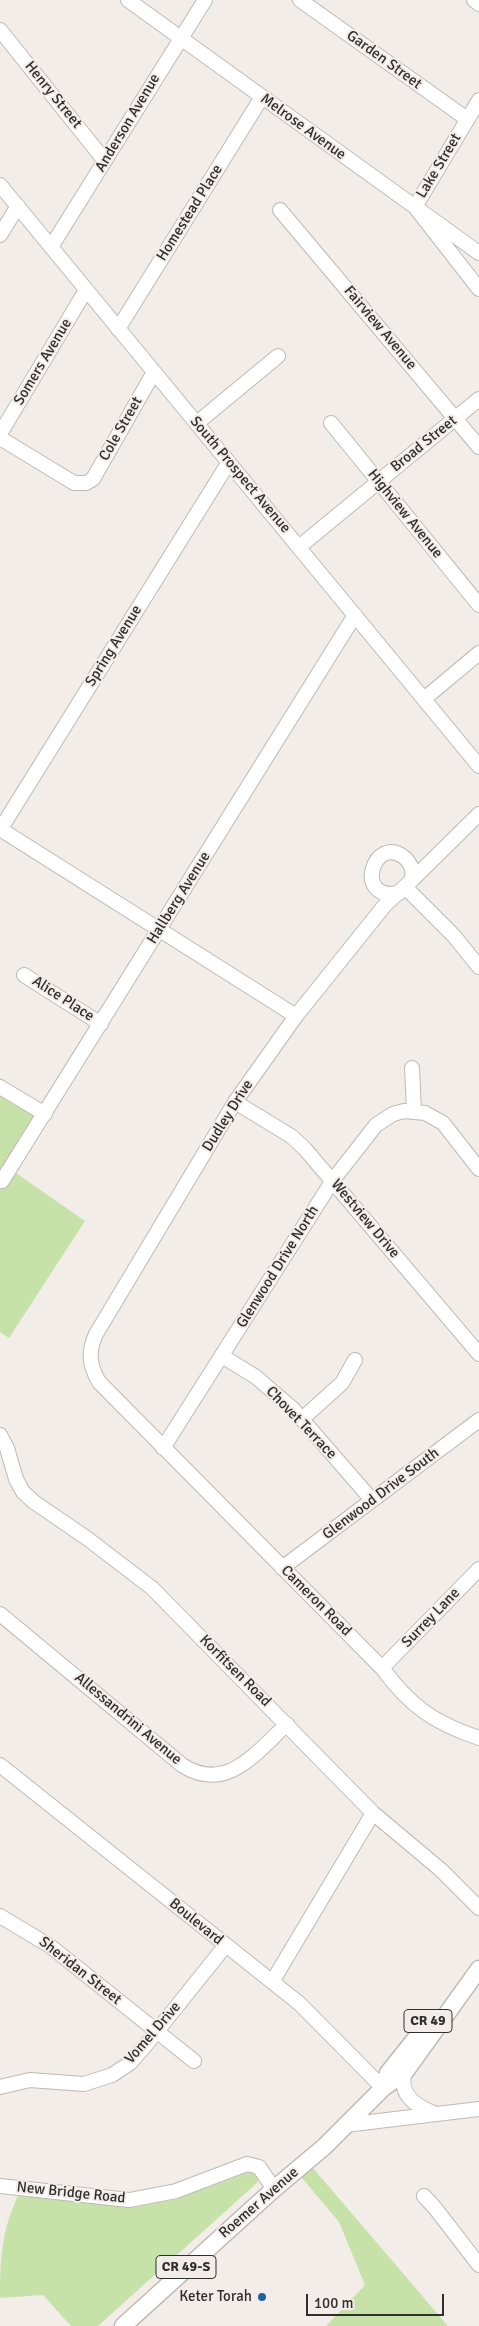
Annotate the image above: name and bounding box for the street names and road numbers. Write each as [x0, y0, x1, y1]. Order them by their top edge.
street label: Garden Street [343, 27, 425, 93]
street label: Henry Street [20, 58, 86, 132]
street label: Anderson Avenue [92, 71, 164, 175]
street label: Melrose Avenue [257, 90, 349, 164]
street label: Lake Street [413, 130, 465, 202]
street label: Homestead Place [153, 161, 227, 265]
street label: Fairview Avenue [340, 282, 420, 374]
street label: Somers Avenue [10, 315, 76, 409]
street label: Cole Street [95, 394, 147, 464]
street label: Broad Street [387, 412, 461, 476]
street label: South Prospect Avenue [186, 413, 294, 537]
street label: Highview Avenue [364, 466, 446, 562]
street label: Spring Avenue [82, 602, 146, 690]
street label: Hallberg Avenue [143, 849, 215, 947]
street label: Alice Place [29, 972, 97, 1026]
street label: Dudley Drive [199, 1077, 257, 1155]
street label: Westview Drive [327, 1176, 403, 1262]
street label: Glenwood Drive North [233, 1202, 323, 1332]
street label: Chovet Terrace [262, 1383, 340, 1463]
street label: Glenwood Drive South [319, 1444, 443, 1544]
street label: Cameron Road [277, 1562, 355, 1640]
street label: Surrey Lane [398, 1584, 464, 1652]
street label: Korfitsen Road [195, 1631, 275, 1711]
street label: Allessandrini Avenue [71, 1669, 185, 1769]
street label: Boulevard [165, 1895, 227, 1949]
street label: Sheridan Street [35, 1933, 125, 2009]
street label: Vomel Drive [121, 1998, 185, 2068]
road number: CR 49 [404, 2010, 452, 2032]
street label: Roemer Avenue [216, 2164, 302, 2242]
street label: New Bridge Road [16, 2178, 126, 2208]
road number: CR 49-S [156, 2256, 216, 2278]

